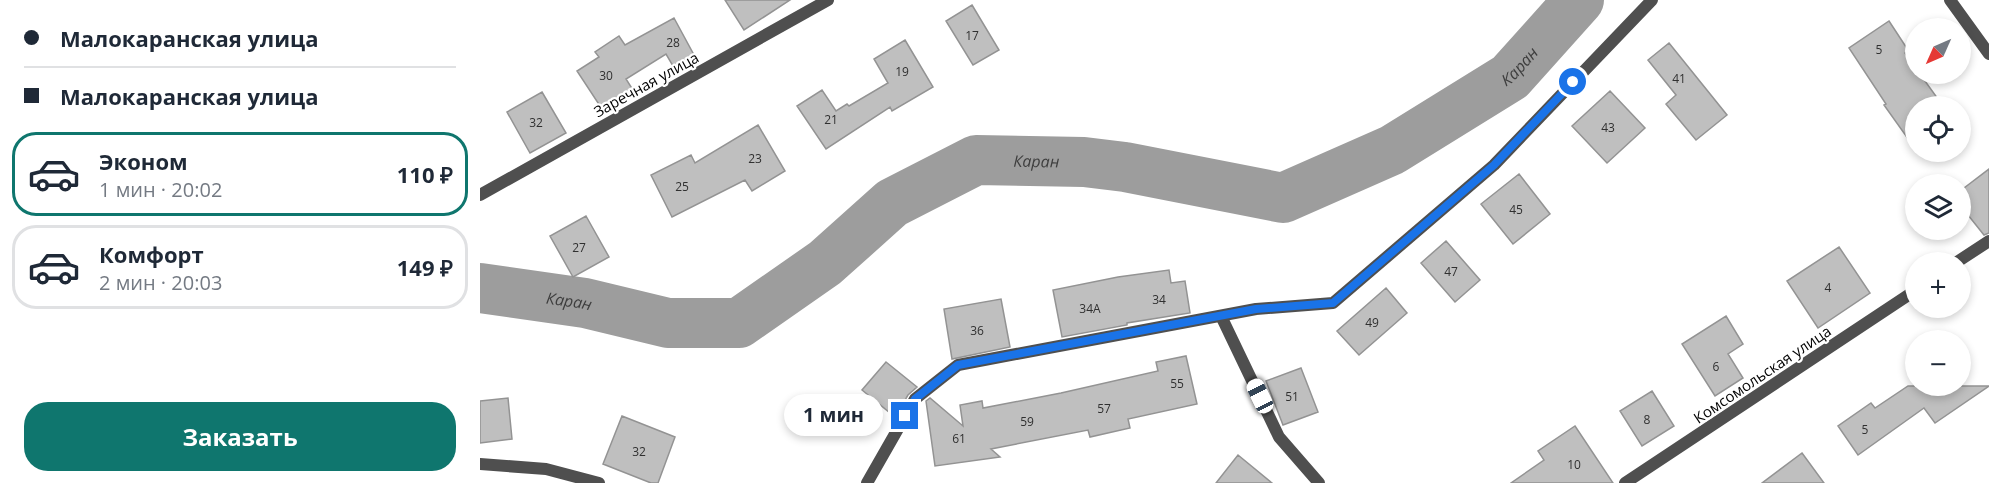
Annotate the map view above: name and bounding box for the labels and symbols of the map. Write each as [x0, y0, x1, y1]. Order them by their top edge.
north arrow [1905, 18, 1971, 84]
house number: 17 [965, 27, 979, 44]
house number: 28 [666, 34, 680, 51]
house number: 5 [1876, 41, 1883, 58]
water label: Каран [1497, 42, 1543, 91]
street label: Заречная улица [590, 47, 702, 121]
house number: 19 [895, 63, 909, 80]
house number: 30 [599, 67, 613, 84]
route start [1559, 68, 1586, 95]
house number: 41 [1672, 70, 1686, 87]
house number: 21 [824, 111, 838, 128]
house number: 32 [529, 114, 543, 131]
house number: 43 [1601, 119, 1615, 136]
house number: 23 [748, 150, 762, 167]
water label: Каран [1013, 150, 1060, 173]
house number: 25 [675, 178, 689, 195]
house number: 45 [1509, 201, 1523, 218]
house number: 27 [572, 239, 586, 256]
house number: 47 [1444, 263, 1458, 280]
house number: 4 [1825, 279, 1832, 296]
water label: Каран [545, 287, 595, 315]
house number: 34 [1152, 291, 1166, 308]
house number: 34А [1079, 300, 1101, 317]
house number: 49 [1365, 314, 1379, 331]
street label: Комсомольская улица [1689, 321, 1835, 427]
house number: 36 [970, 322, 984, 339]
house number: 6 [1713, 358, 1720, 375]
house number: 55 [1170, 375, 1184, 392]
car [1244, 376, 1276, 416]
house number: 51 [1285, 388, 1299, 405]
callout: 1 мин [785, 395, 884, 437]
house number: 57 [1097, 400, 1111, 417]
route end [891, 402, 918, 429]
house number: 8 [1644, 411, 1651, 428]
house number: 59 [1020, 413, 1034, 430]
house number: 5 [1862, 421, 1869, 438]
house number: 61 [952, 430, 966, 447]
house number: 32 [632, 443, 646, 460]
house number: 10 [1567, 456, 1581, 473]

